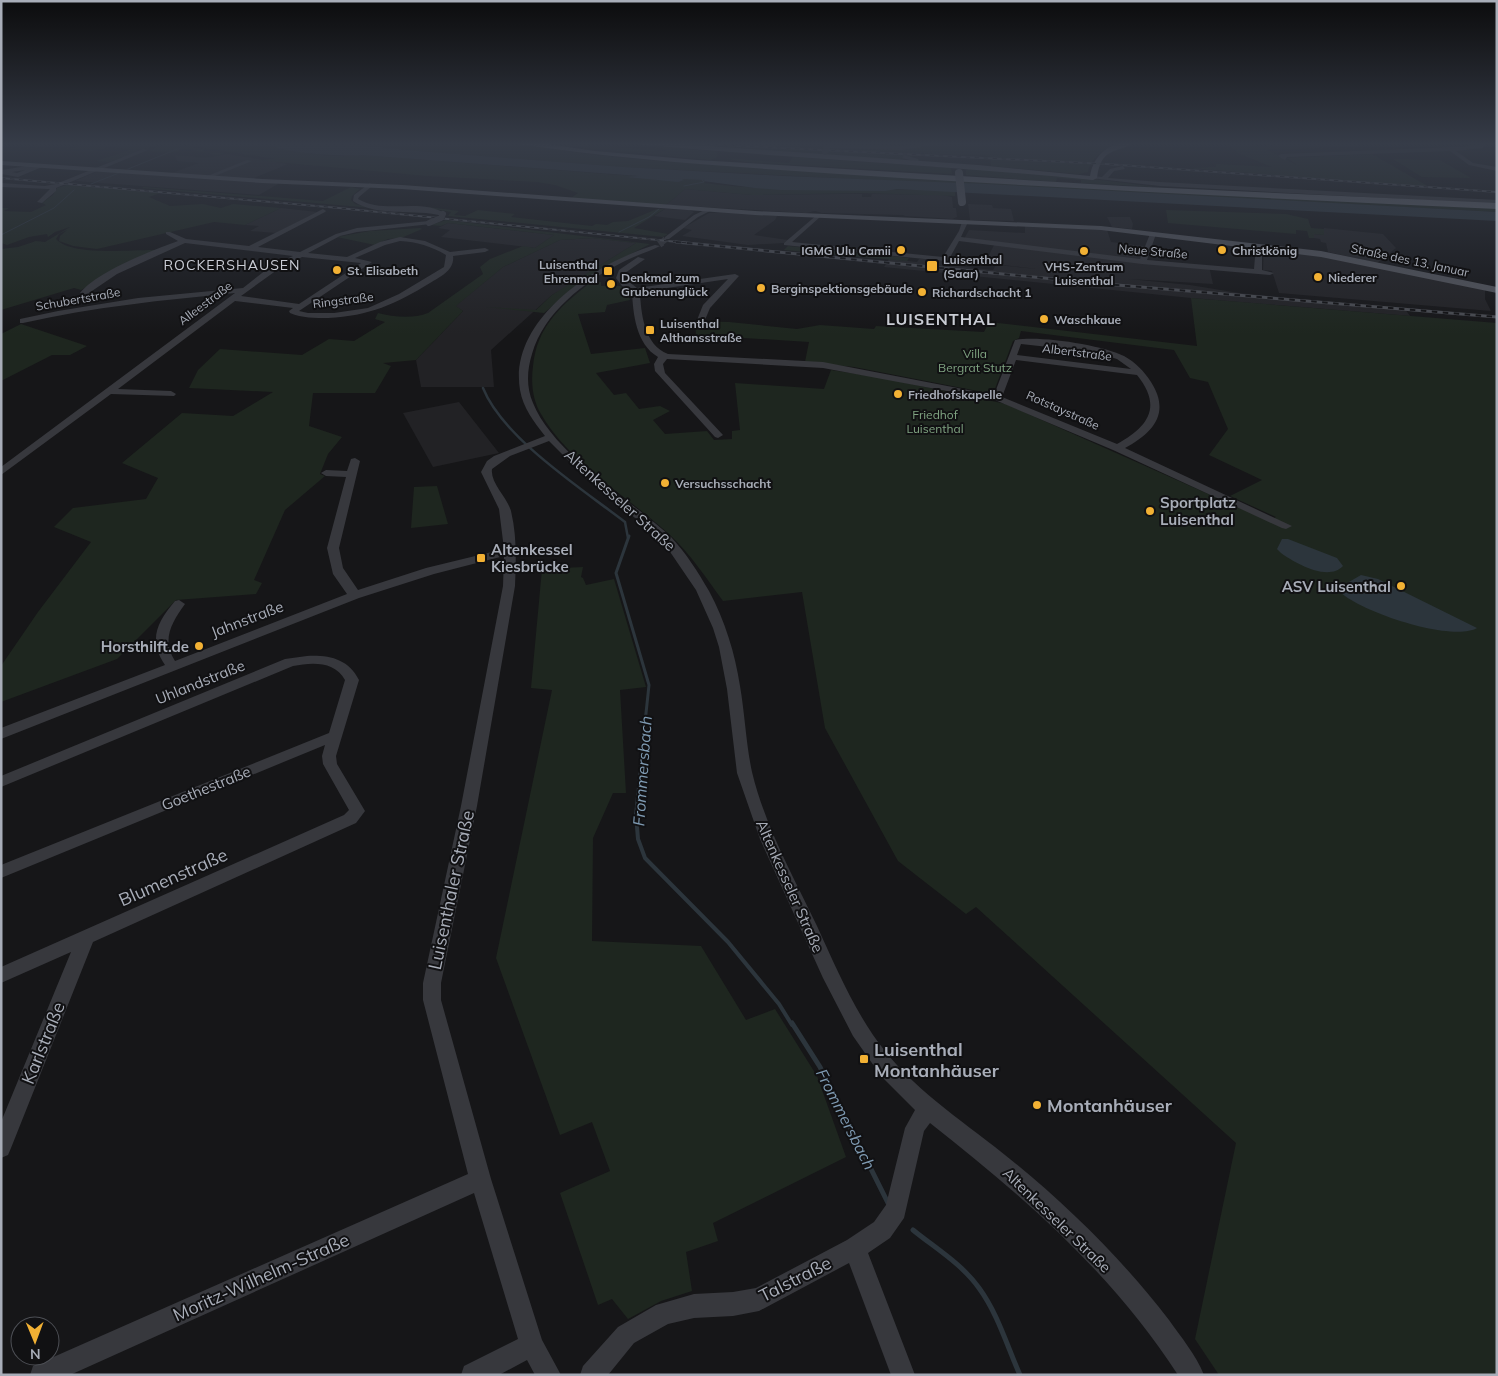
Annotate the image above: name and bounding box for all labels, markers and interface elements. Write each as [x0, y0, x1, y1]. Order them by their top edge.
street label: Straße des 13. Januar [1350, 240, 1471, 280]
street label: Neue Straße [1118, 241, 1188, 261]
place label: IGMG Ulu Camii [801, 243, 891, 258]
place label: Christkönig [1232, 243, 1297, 258]
marker: IGMG Ulu Camii [895, 244, 907, 256]
marker: Christkönig [1216, 244, 1228, 256]
marker: VHS-Zentrum Luisenthal [1078, 245, 1090, 257]
place label: Luisenthal (Saar) [943, 252, 1002, 281]
district label: ROCKERSHAUSEN [163, 256, 301, 274]
place label: Luisenthal Ehrenmal [539, 257, 598, 286]
marker: Luisenthal (Saar) [925, 259, 939, 273]
place label: VHS-Zentrum Luisenthal [1043, 259, 1124, 288]
place label: St. Elisabeth [347, 263, 418, 278]
marker: St. Elisabeth [331, 264, 343, 276]
marker: Luisenthal Ehrenmal [602, 265, 614, 277]
place label: Denkmal zum Grubenunglück [621, 270, 708, 299]
place label: Niederer [1328, 270, 1377, 285]
marker: Niederer [1312, 271, 1324, 283]
street label: Alleestraße [175, 278, 235, 328]
marker: Denkmal zum Grubenunglück [605, 278, 617, 290]
place label: Berginspektionsgebäude [771, 281, 913, 296]
marker: Berginspektionsgebäude [755, 282, 767, 294]
street label: Schubertstraße [34, 284, 122, 314]
place label: Richardschacht 1 [932, 285, 1031, 300]
marker: Richardschacht 1 [916, 286, 928, 298]
street label: Ringstraße [312, 289, 374, 311]
district label: LUISENTHAL [886, 309, 996, 329]
place label: Waschkaue [1054, 312, 1122, 327]
marker: Waschkaue [1038, 313, 1050, 325]
place label: Luisenthal Althansstraße [660, 316, 742, 345]
marker: Luisenthal Althansstraße [644, 324, 656, 336]
street label: Albertstraße [1041, 340, 1113, 364]
park label: Villa Bergrat Stutz [938, 346, 1012, 375]
place label: Friedhofskapelle [908, 387, 1003, 402]
street label: Rotstaystraße [1024, 387, 1102, 433]
marker: Friedhofskapelle [892, 388, 904, 400]
park label: Friedhof Luisenthal [906, 407, 964, 436]
street label: Altenkesseler Straße [560, 445, 680, 555]
place label: Versuchsschacht [674, 476, 772, 491]
marker: Versuchsschacht [659, 477, 671, 489]
place label: Sportplatz Luisenthal [1160, 493, 1236, 529]
marker: Sportplatz Luisenthal [1144, 505, 1156, 517]
place label: Altenkessel Kiesbrücke [491, 540, 573, 576]
marker: Altenkessel Kiesbrücke [475, 552, 487, 564]
place label: ASV Luisenthal [1282, 577, 1391, 596]
marker: ASV Luisenthal [1395, 580, 1407, 592]
street label: Jahnstraße [208, 596, 286, 642]
place label: Horsthilft.de [101, 637, 189, 656]
marker: Horsthilft.de [193, 640, 205, 652]
street label: Uhlandstraße [153, 655, 247, 709]
water label: Frommersbach [628, 715, 656, 827]
street label: Goethestraße [159, 761, 253, 815]
street label: Luisenthaler Straße [423, 808, 479, 972]
street label: Altenkesseler Straße [752, 817, 828, 955]
street label: Blumenstraße [115, 843, 231, 911]
street label: Karlstraße [16, 999, 70, 1087]
place label: Luisenthal Montanhäuser [874, 1038, 1000, 1082]
marker: Luisenthal Montanhäuser [858, 1053, 870, 1065]
water label: Frommersbach [812, 1065, 880, 1173]
place label: Montanhäuser [1047, 1094, 1173, 1117]
marker: Montanhäuser [1031, 1099, 1043, 1111]
street label: Altenkesseler Straße [999, 1163, 1115, 1277]
street label: Moritz-Wilhelm-Straße [169, 1228, 353, 1326]
street label: Talstraße [755, 1251, 835, 1307]
north arrow [10, 1316, 60, 1366]
text: N [30, 1345, 41, 1363]

